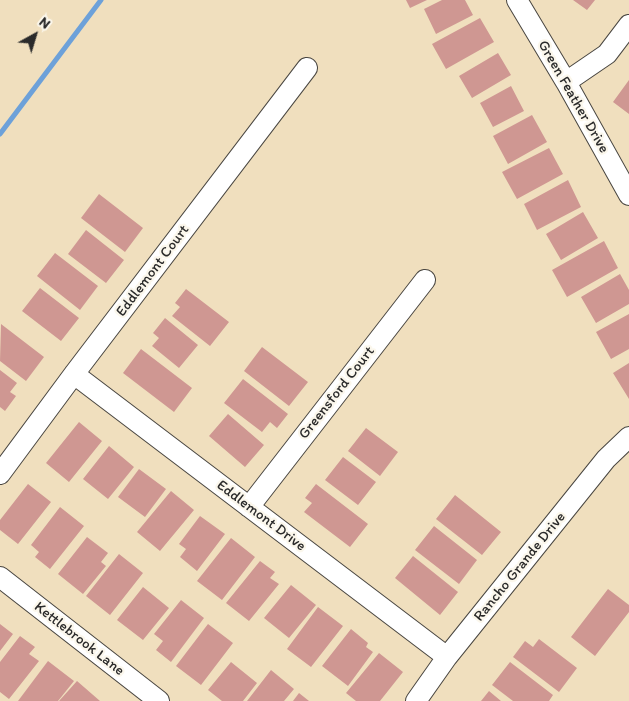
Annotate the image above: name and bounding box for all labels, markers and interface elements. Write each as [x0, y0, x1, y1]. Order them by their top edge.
north arrow [10, 10, 60, 60]
text: N [36, 13, 54, 33]
street label: Green Feather Drive [533, 37, 613, 157]
street label: Eddlemont Court [113, 222, 193, 320]
street label: Greensford Court [295, 343, 379, 443]
street label: Eddlemont Drive [213, 477, 309, 555]
street label: Rancho Grande Drive [470, 509, 570, 625]
street label: Kettlebrook Lane [30, 598, 128, 680]

